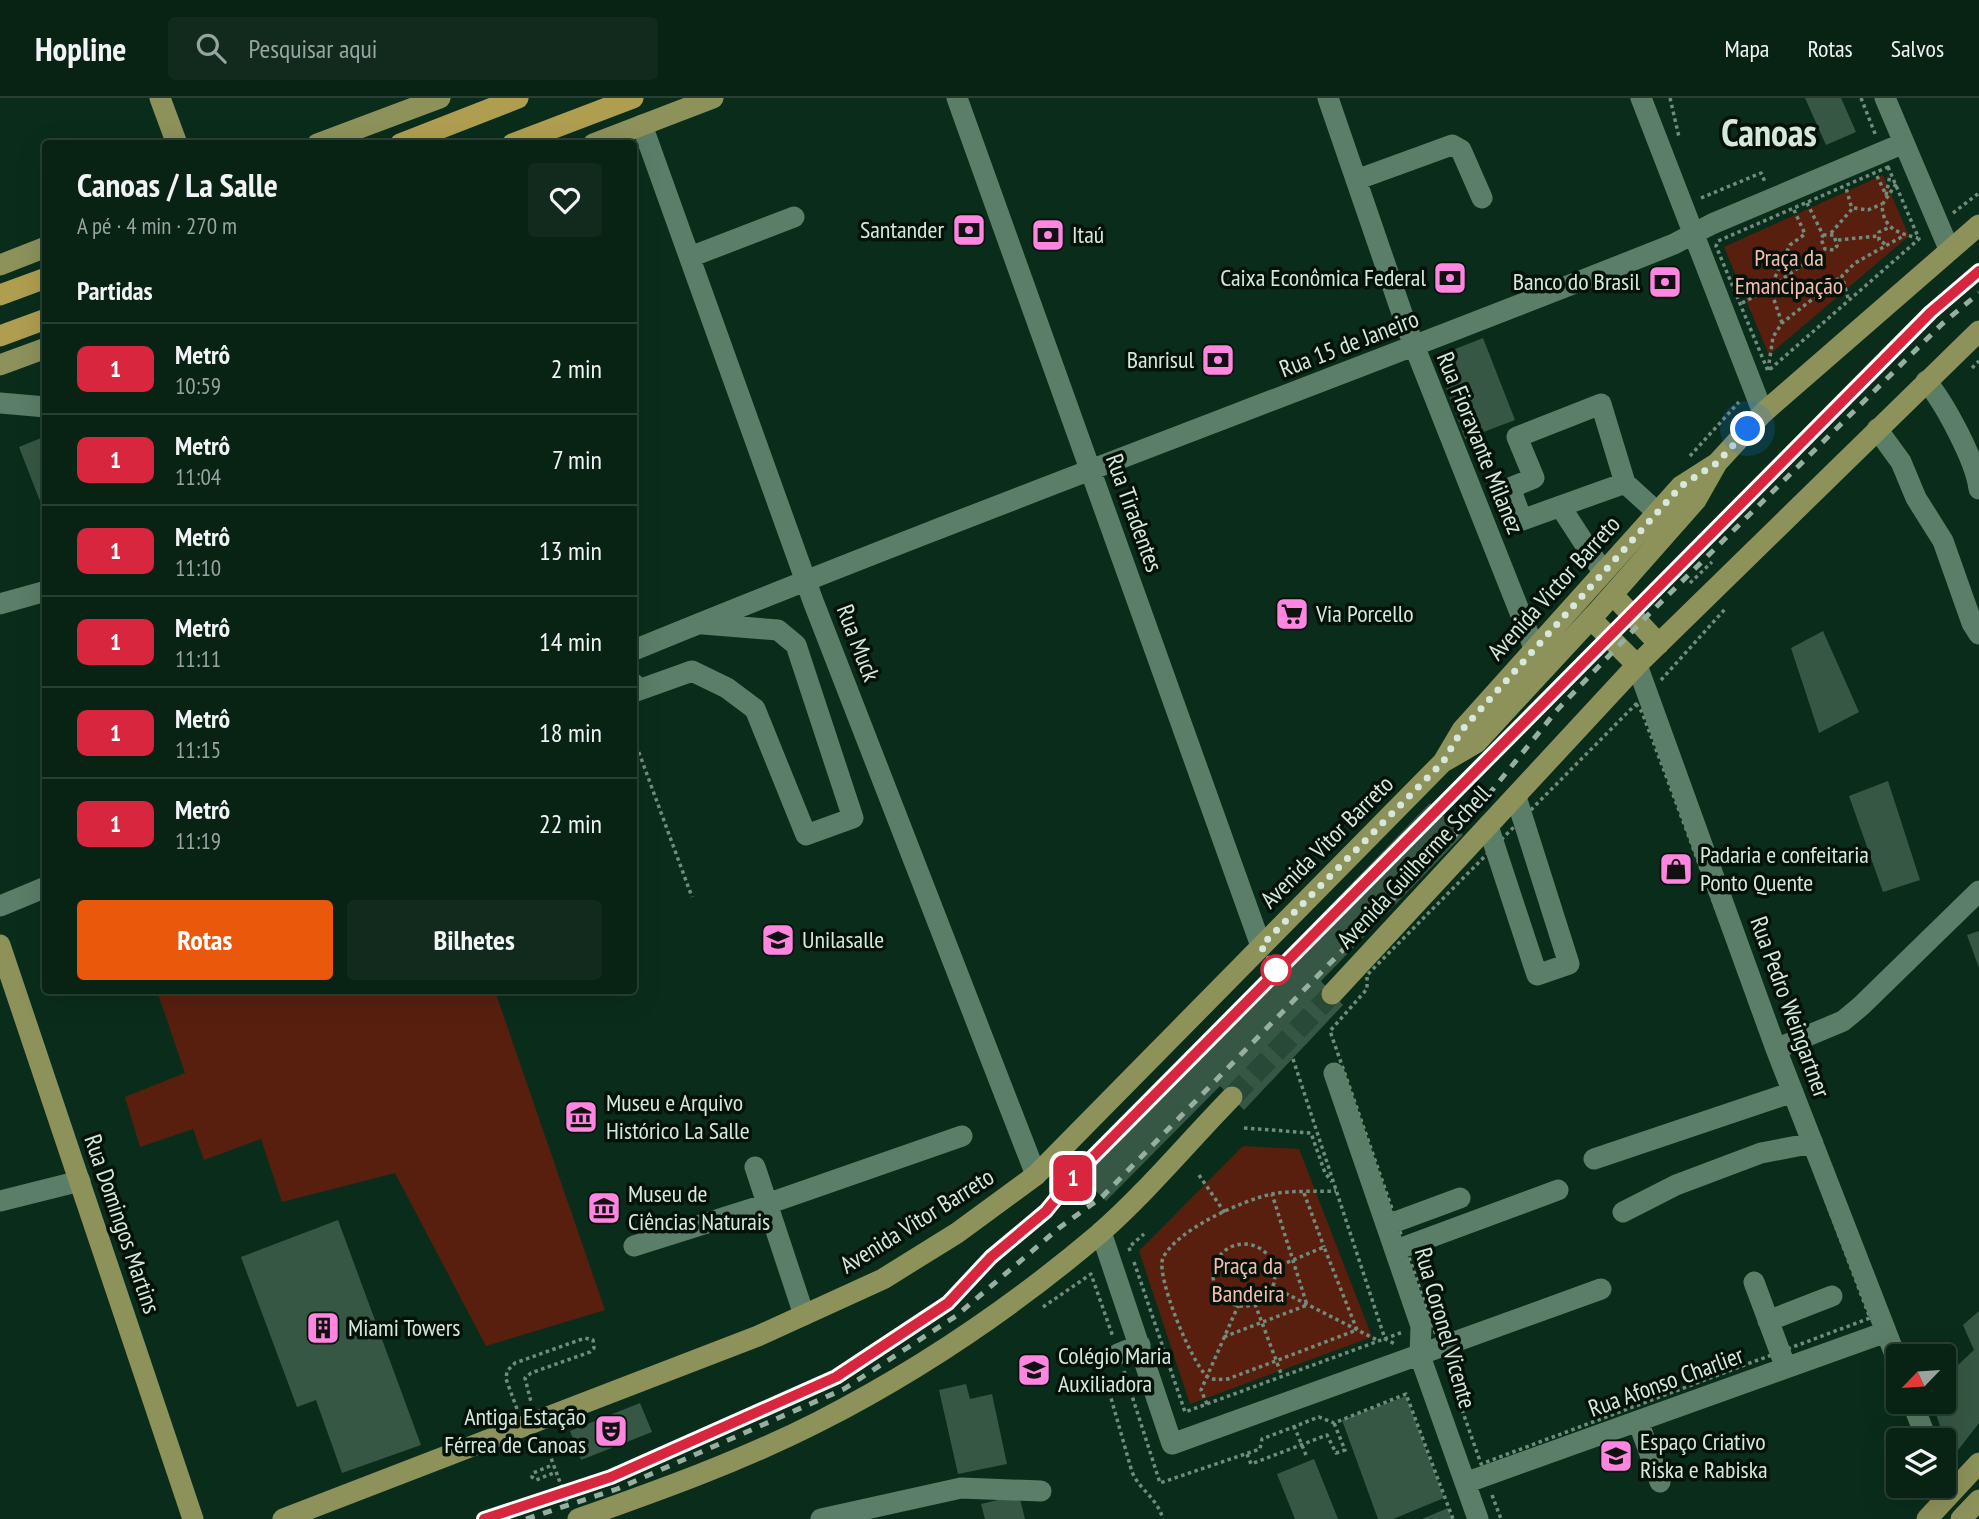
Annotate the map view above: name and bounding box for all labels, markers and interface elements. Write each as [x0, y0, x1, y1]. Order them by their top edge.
search box [168, 17, 658, 80]
text: Hopline [35, 27, 126, 70]
icon: search [192, 29, 230, 67]
text: Pesquisar aqui [248, 32, 377, 65]
text: Mapa [1725, 33, 1769, 64]
text: Rotas [1807, 33, 1853, 64]
text: Salvos [1891, 33, 1944, 64]
district label: Canoas [1721, 107, 1817, 156]
text: Canoas / La Salle [77, 163, 278, 206]
button: heart [528, 163, 602, 237]
text: A pé · 4 min · 270 m [77, 211, 237, 240]
bank icon: Santander [950, 211, 988, 249]
place label: Santander [860, 214, 944, 245]
bank icon: Itaú [1029, 216, 1067, 254]
place label: Itaú [1072, 219, 1104, 250]
park label: Praça da Emancipação [1735, 242, 1843, 301]
bank icon: Caixa Econômica Federal [1431, 259, 1469, 297]
place label: Caixa Econômica Federal [1220, 262, 1426, 293]
bank icon: Banco do Brasil [1646, 263, 1684, 301]
place label: Banco do Brasil [1513, 266, 1640, 297]
text: Partidas [77, 274, 153, 307]
street label: Rua 15 de Janeiro [1275, 303, 1423, 384]
text: Metrô [175, 338, 230, 371]
bank icon: Banrisul [1199, 341, 1237, 379]
place label: Banrisul [1127, 344, 1194, 375]
street label: Rua Fioravante Milanez [1430, 347, 1531, 538]
text: 2 min [551, 352, 602, 385]
text: 1 [110, 353, 121, 384]
text: 10:59 [175, 371, 221, 400]
your location [1730, 411, 1765, 446]
text: Metrô [175, 429, 230, 462]
text: 7 min [552, 443, 602, 476]
text: 1 [110, 444, 121, 475]
street label: Rua Tiradentes [1099, 450, 1170, 576]
text: 11:04 [175, 462, 221, 491]
street label: Avenida Victor Barreto [1481, 509, 1627, 666]
text: Metrô [175, 520, 230, 553]
text: 13 min [539, 534, 602, 567]
text: 1 [110, 535, 121, 566]
text: 11:10 [175, 553, 221, 582]
supermarket icon: Via Porcello [1273, 595, 1311, 633]
place label: Via Porcello [1315, 598, 1414, 629]
street label: Rua Muck [830, 600, 888, 686]
text: Metrô [175, 611, 230, 644]
text: 14 min [539, 625, 602, 658]
text: 1 [110, 626, 121, 657]
text: 11:11 [175, 644, 221, 673]
text: Metrô [175, 702, 230, 735]
text: 18 min [539, 716, 602, 749]
text: 1 [110, 717, 121, 748]
text: 11:15 [175, 735, 221, 764]
street label: Avenida Vitor Barreto [1254, 769, 1400, 915]
street label: Avenida Guilherme Schell [1330, 778, 1497, 955]
text: Metrô [175, 793, 230, 826]
text: 22 min [539, 807, 602, 840]
text: 1 [110, 808, 121, 839]
text: 11:19 [175, 826, 221, 855]
place label: Padaria e confeitaria Ponto Quente [1700, 839, 1869, 898]
shop icon: Padaria e confeitaria Ponto Quente [1657, 850, 1695, 888]
button: Rotas [77, 900, 333, 980]
button: Bilhetes [347, 900, 602, 980]
street label: Rua Pedro Weingartner [1743, 912, 1838, 1102]
school or university icon: Unilasalle [759, 921, 797, 959]
place label: Unilasalle [802, 924, 884, 955]
unlabelled marker [1261, 955, 1291, 985]
place label: Museu e Arquivo Histórico La Salle [606, 1087, 750, 1146]
museum icon: Museu e Arquivo Histórico La Salle [562, 1098, 600, 1136]
street label: Rua Domingos Martins [77, 1130, 168, 1317]
line badge: 1 [1050, 1155, 1096, 1201]
street label: Avenida Vitor Barreto [834, 1161, 999, 1280]
text: 1 [1067, 1162, 1079, 1193]
place label: Museu de Ciências Naturais [628, 1178, 770, 1237]
museum icon: Museu de Ciências Naturais [585, 1189, 623, 1227]
street label: Rua Coronel Vicente [1408, 1244, 1483, 1412]
park label: Praça da Bandeira [1211, 1250, 1285, 1309]
building icon: Miami Towers [304, 1309, 342, 1347]
place label: Miami Towers [348, 1312, 460, 1343]
street label: Rua Afonso Charlier [1584, 1339, 1748, 1424]
place label: Colégio Maria Auxiliadora [1058, 1340, 1171, 1399]
north arrow [1886, 1344, 1956, 1414]
map controls [1886, 1344, 1956, 1498]
school or university icon: Colégio Maria Auxiliadora [1015, 1351, 1053, 1389]
place label: Antiga Estação Férrea de Canoas [444, 1401, 586, 1460]
theatre icon: Antiga Estação Férrea de Canoas [592, 1412, 630, 1450]
place label: Espaço Criativo Riska e Rabiska [1640, 1426, 1768, 1485]
button: layers [1886, 1428, 1956, 1498]
school or university icon: Espaço Criativo Riska e Rabiska [1597, 1437, 1635, 1475]

